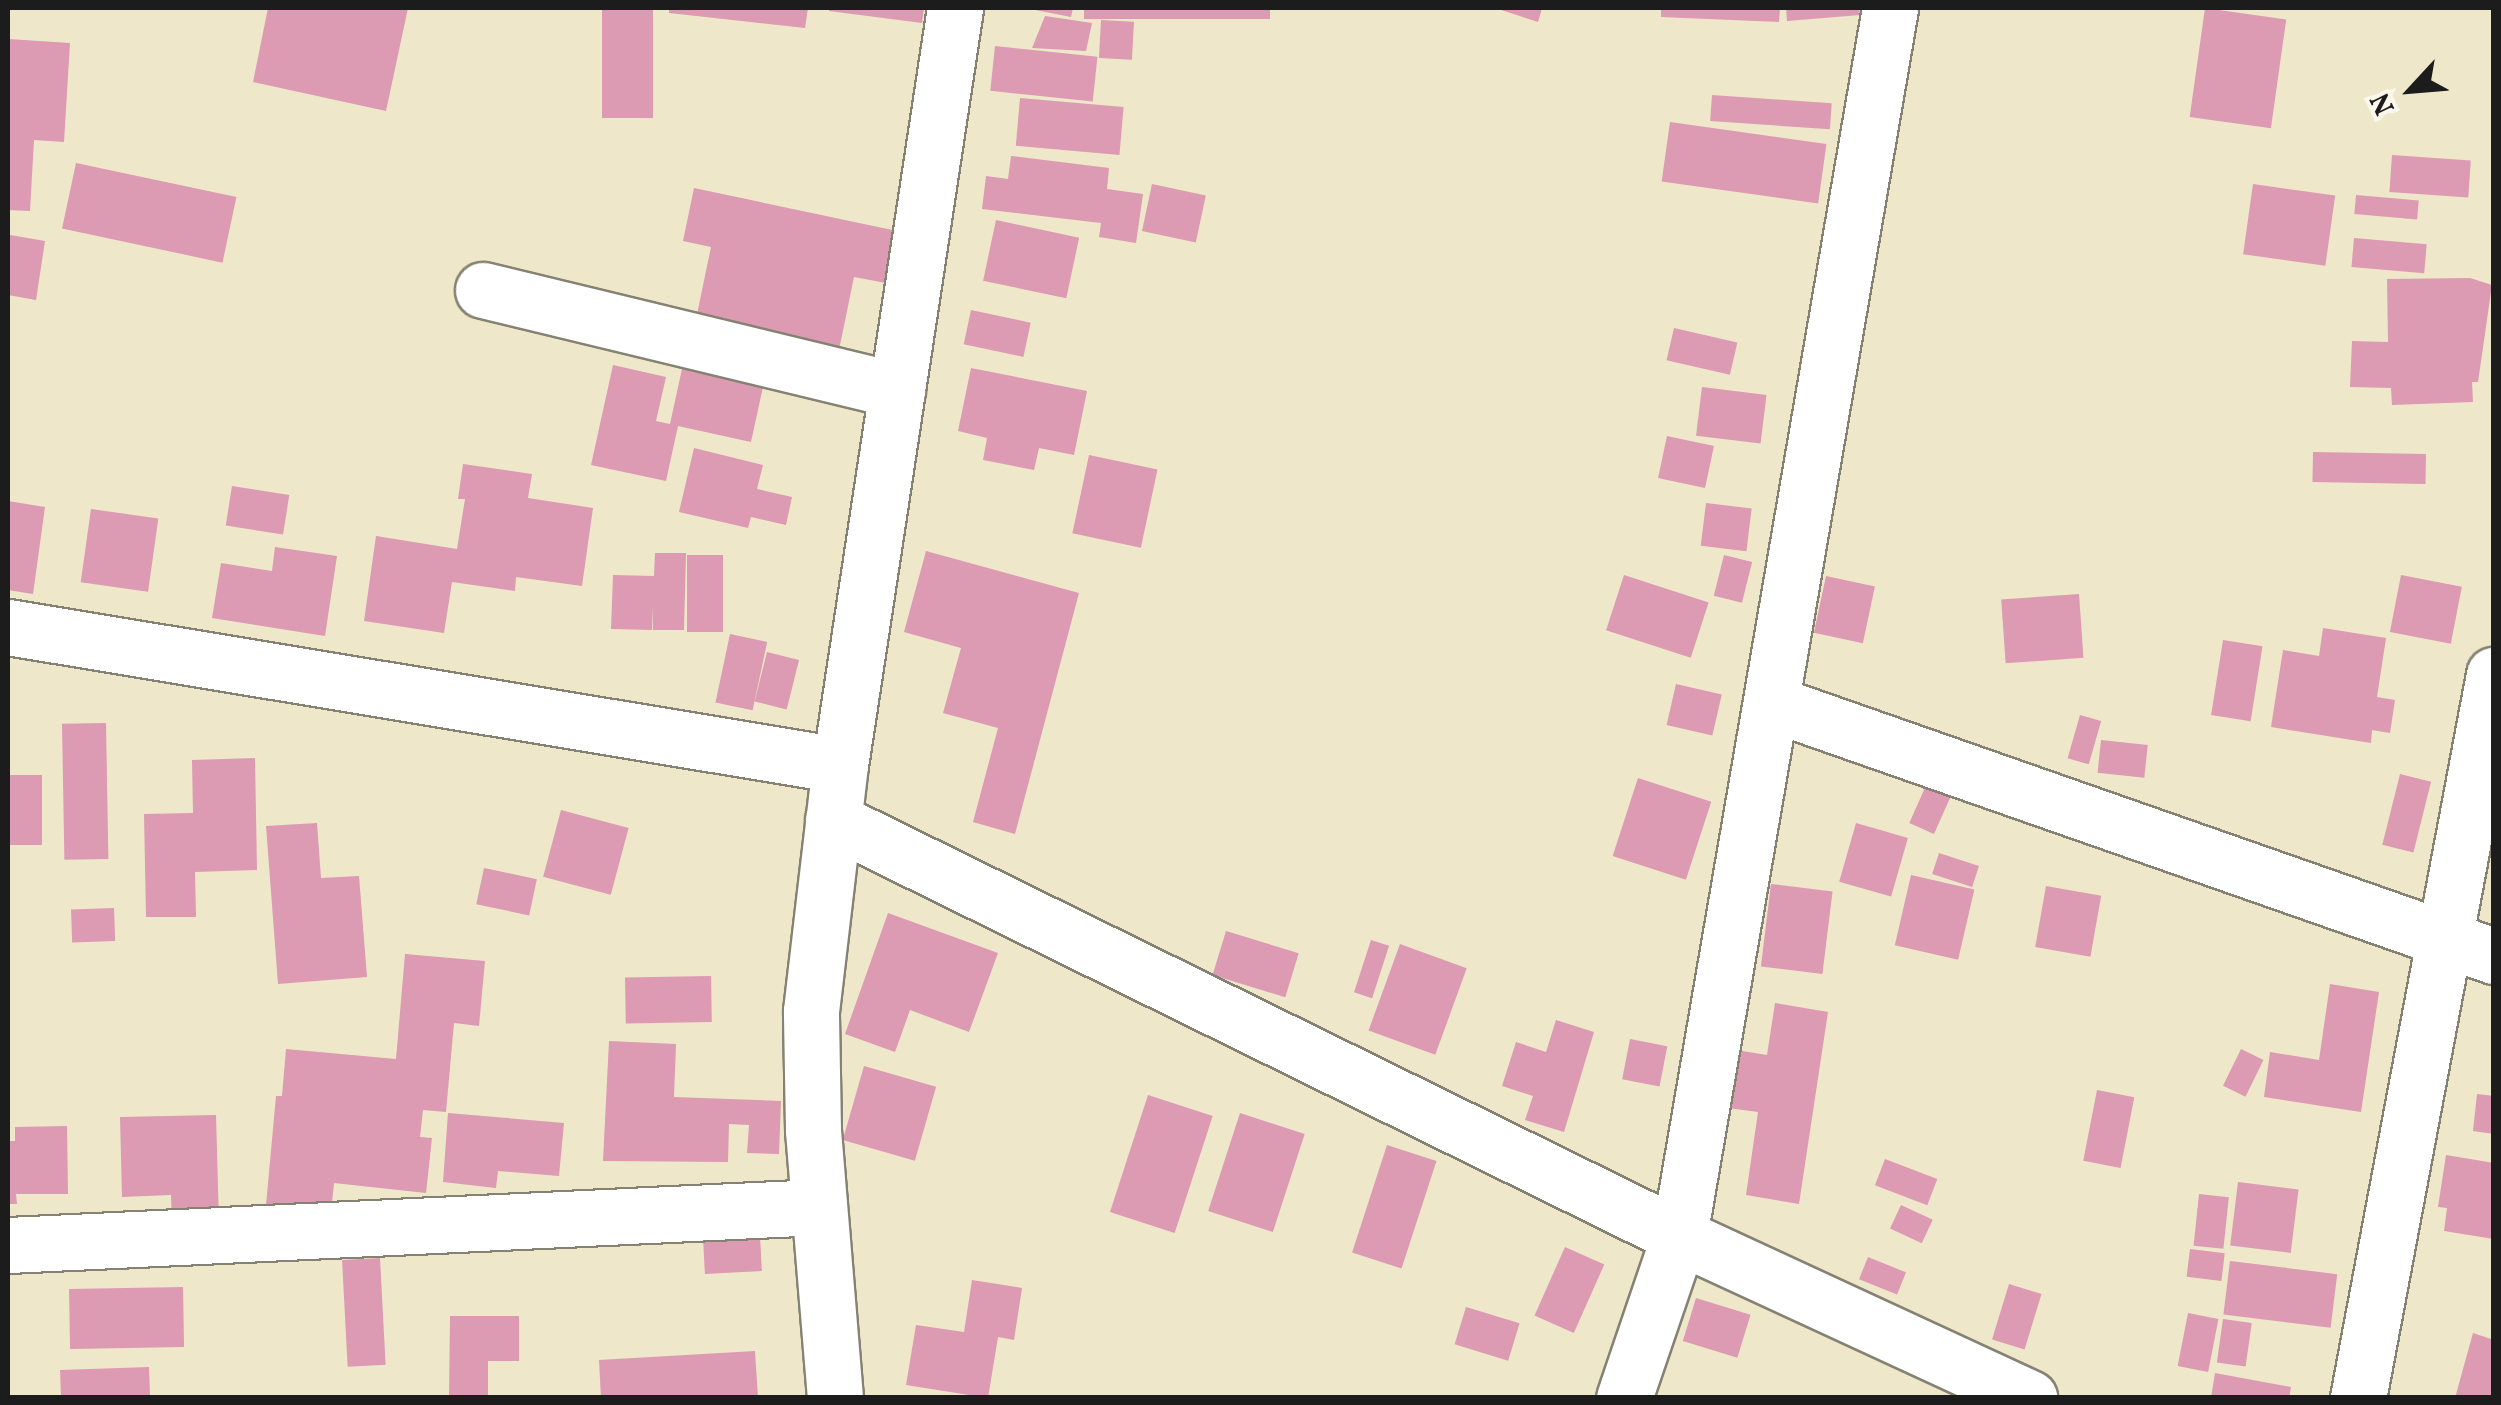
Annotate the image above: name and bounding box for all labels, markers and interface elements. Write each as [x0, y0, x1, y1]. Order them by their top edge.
north arrow [2361, 40, 2461, 140]
text: N [2362, 86, 2406, 121]

